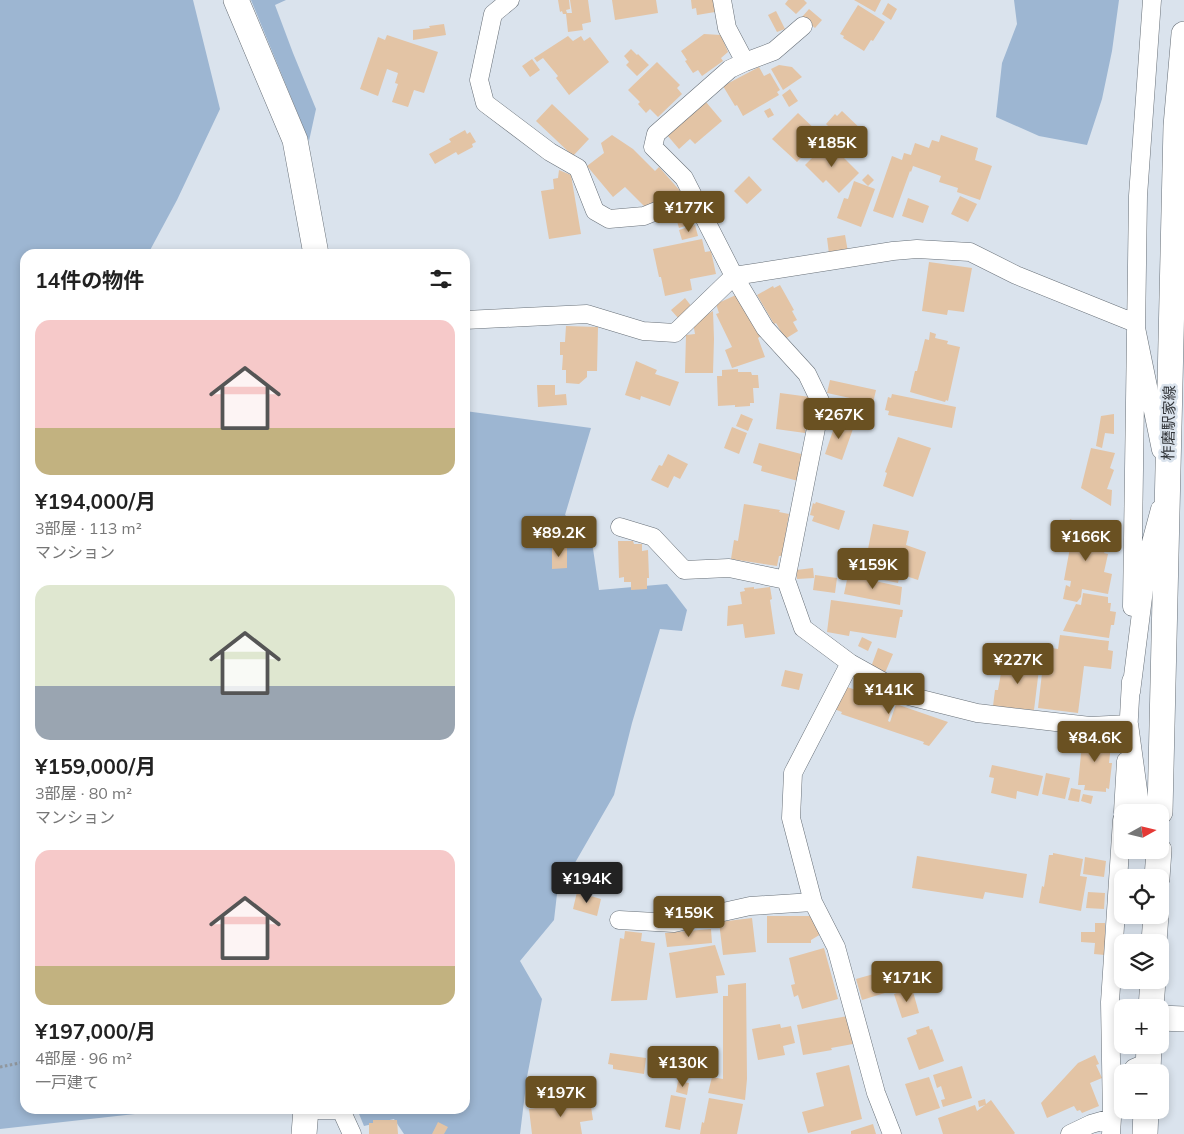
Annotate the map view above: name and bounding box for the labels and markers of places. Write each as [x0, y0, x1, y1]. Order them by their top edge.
pin: ¥185K [797, 126, 867, 168]
pin: ¥177K [654, 190, 724, 233]
pin: ¥267K [804, 398, 874, 440]
pin: ¥89.2K [518, 516, 600, 558]
pin: ¥166K [1051, 520, 1121, 562]
pin: ¥159K [838, 548, 908, 590]
pin: ¥227K [983, 642, 1053, 685]
pin: ¥141K [854, 672, 924, 715]
pin: ¥84.6K [1054, 720, 1136, 763]
pin: ¥194K [552, 862, 622, 904]
pin: ¥159K [654, 896, 724, 938]
pin: ¥171K [872, 960, 942, 1003]
pin: ¥130K [648, 1046, 718, 1088]
pin: ¥197K [526, 1076, 596, 1118]

